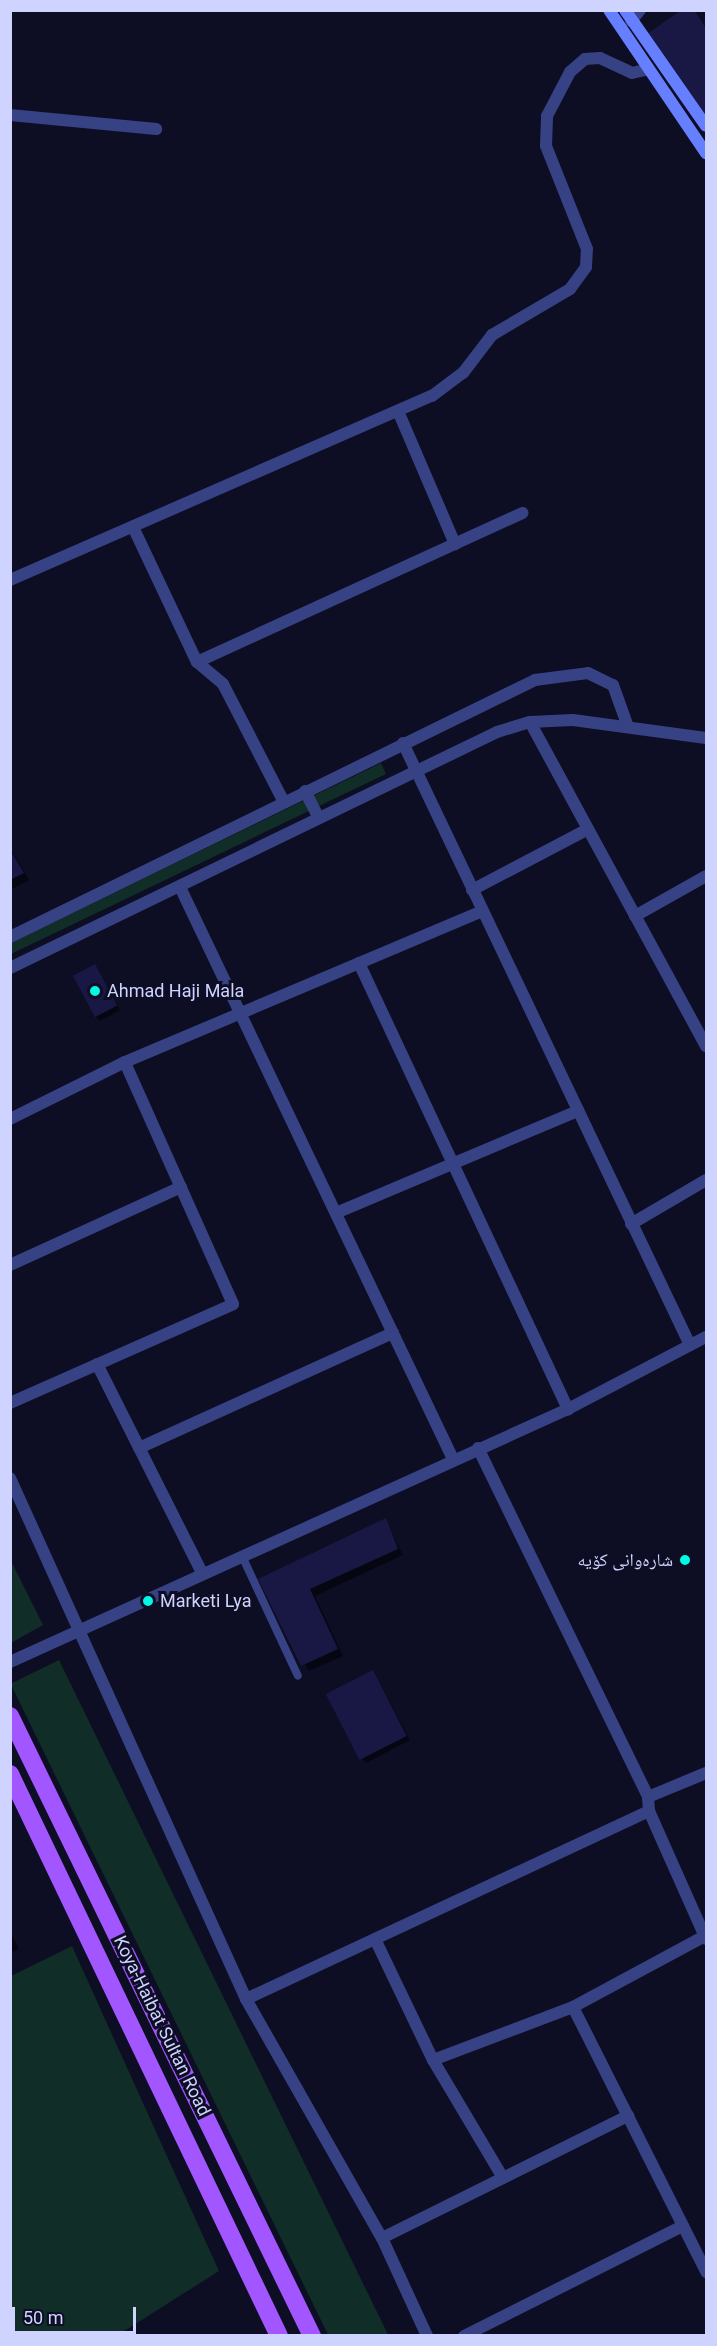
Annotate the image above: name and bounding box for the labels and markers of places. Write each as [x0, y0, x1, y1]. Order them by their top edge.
place label: Ahmad Haji Mala [107, 980, 244, 1002]
marker: Ahmad Haji Mala [88, 984, 102, 998]
place label: شارەوانی کۆیە [578, 1549, 673, 1571]
marker: شارەوانی کۆیە [678, 1553, 692, 1567]
place label: Marketi Lya [160, 1590, 252, 1612]
marker: Marketi Lya [141, 1594, 155, 1608]

